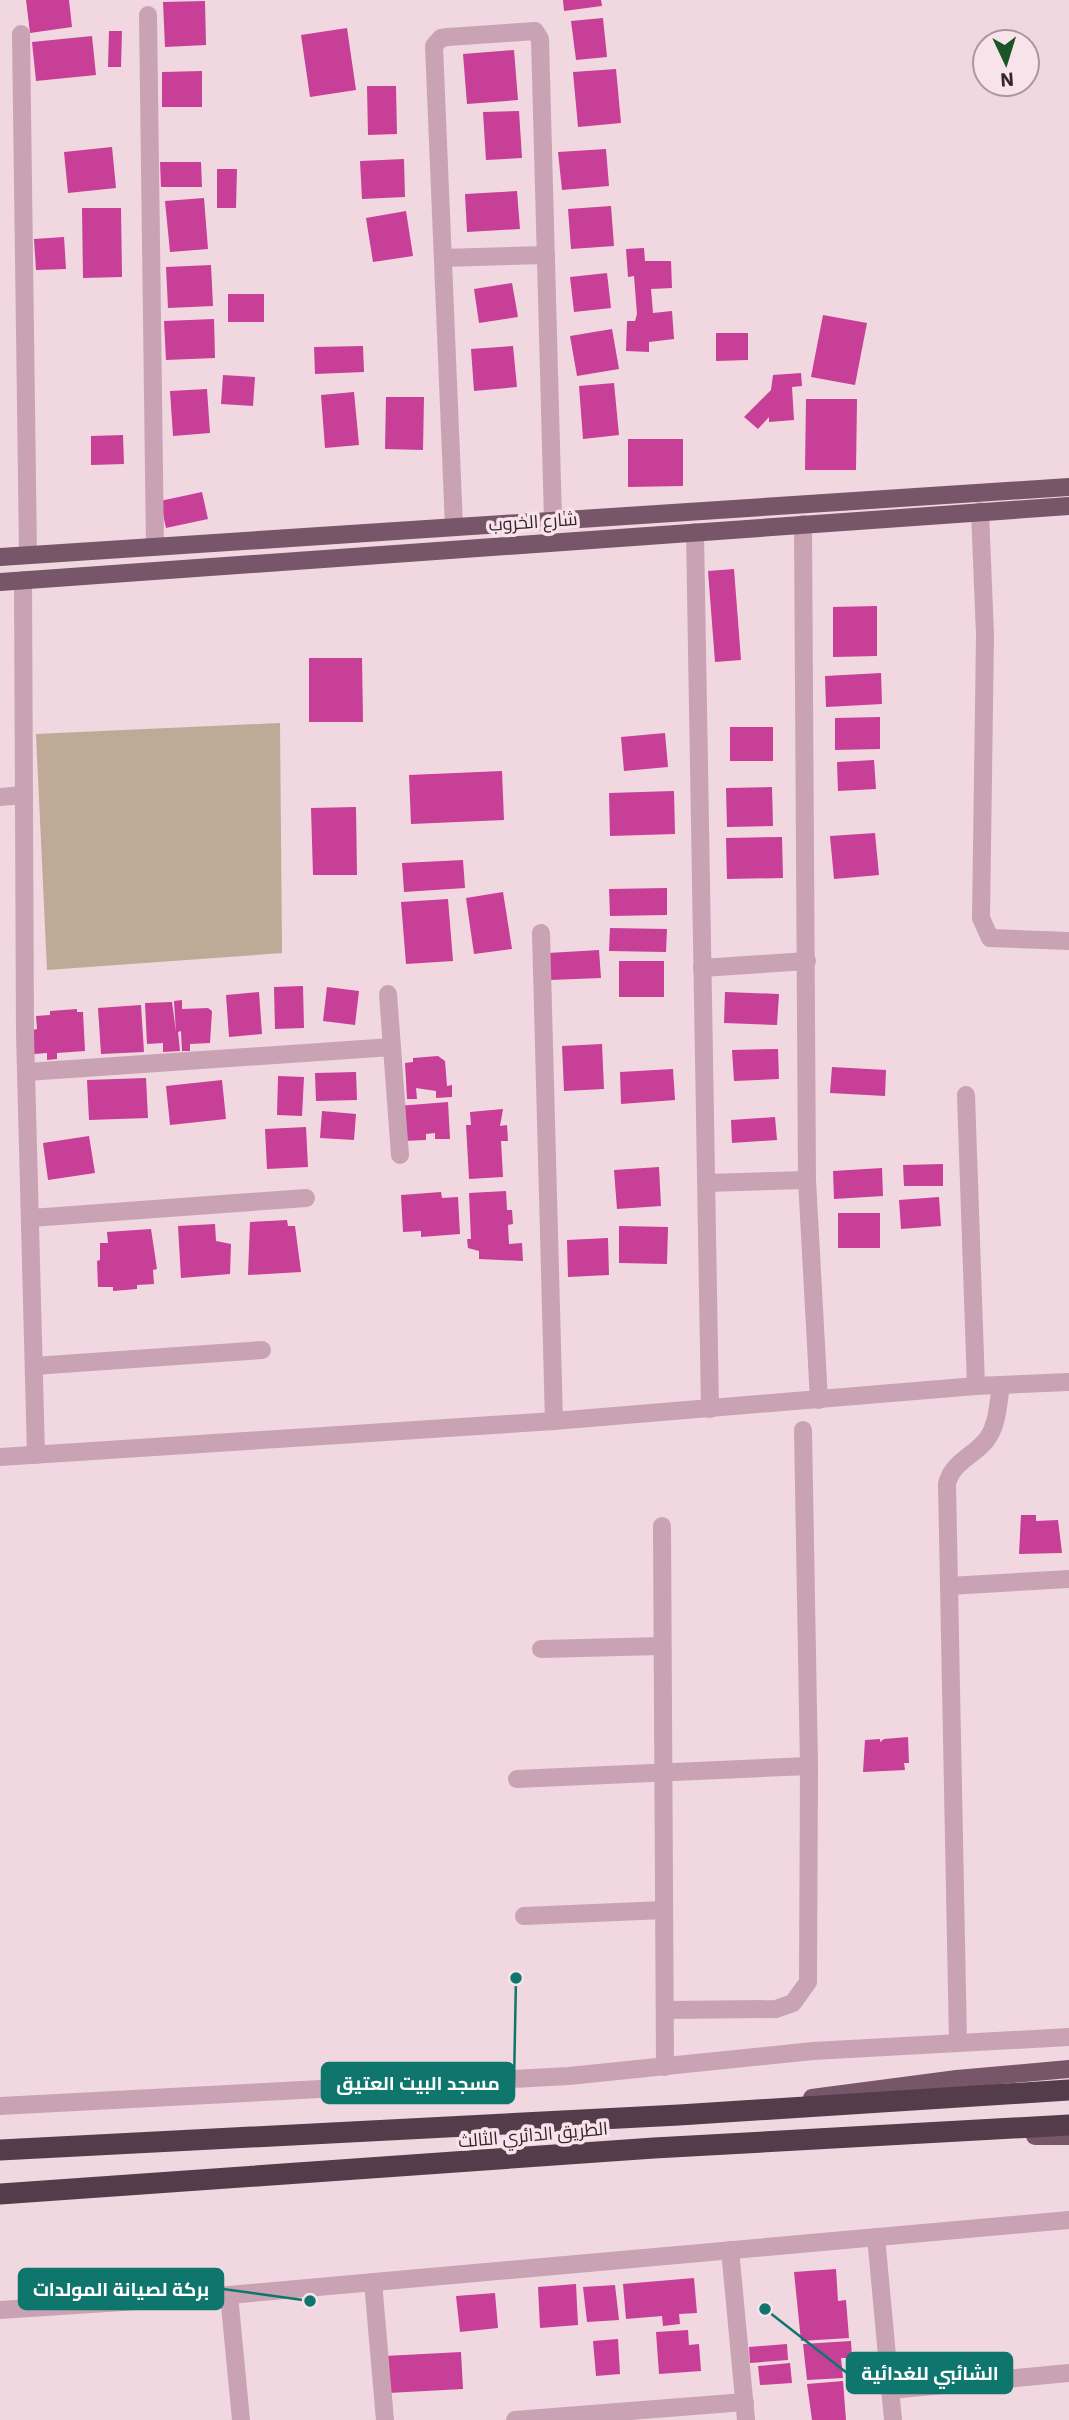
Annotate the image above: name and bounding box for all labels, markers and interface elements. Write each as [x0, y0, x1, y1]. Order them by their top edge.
north arrow [971, 28, 1041, 98]
text: N [999, 68, 1015, 92]
street label: شارع الخروب [488, 507, 578, 537]
callout: مسجد البيت العتيق [322, 2063, 514, 2103]
text: مسجد البيت العتيق [336, 2071, 500, 2095]
street label: الطريق الدائري الثالث [457, 2117, 609, 2155]
callout: بركة لصيانة المولدات [19, 2269, 223, 2309]
text: بركة لصيانة المولدات [33, 2277, 209, 2301]
callout: الشائبي للغدائية [847, 2353, 1012, 2393]
text: الشائبي للغدائية [861, 2361, 999, 2389]

